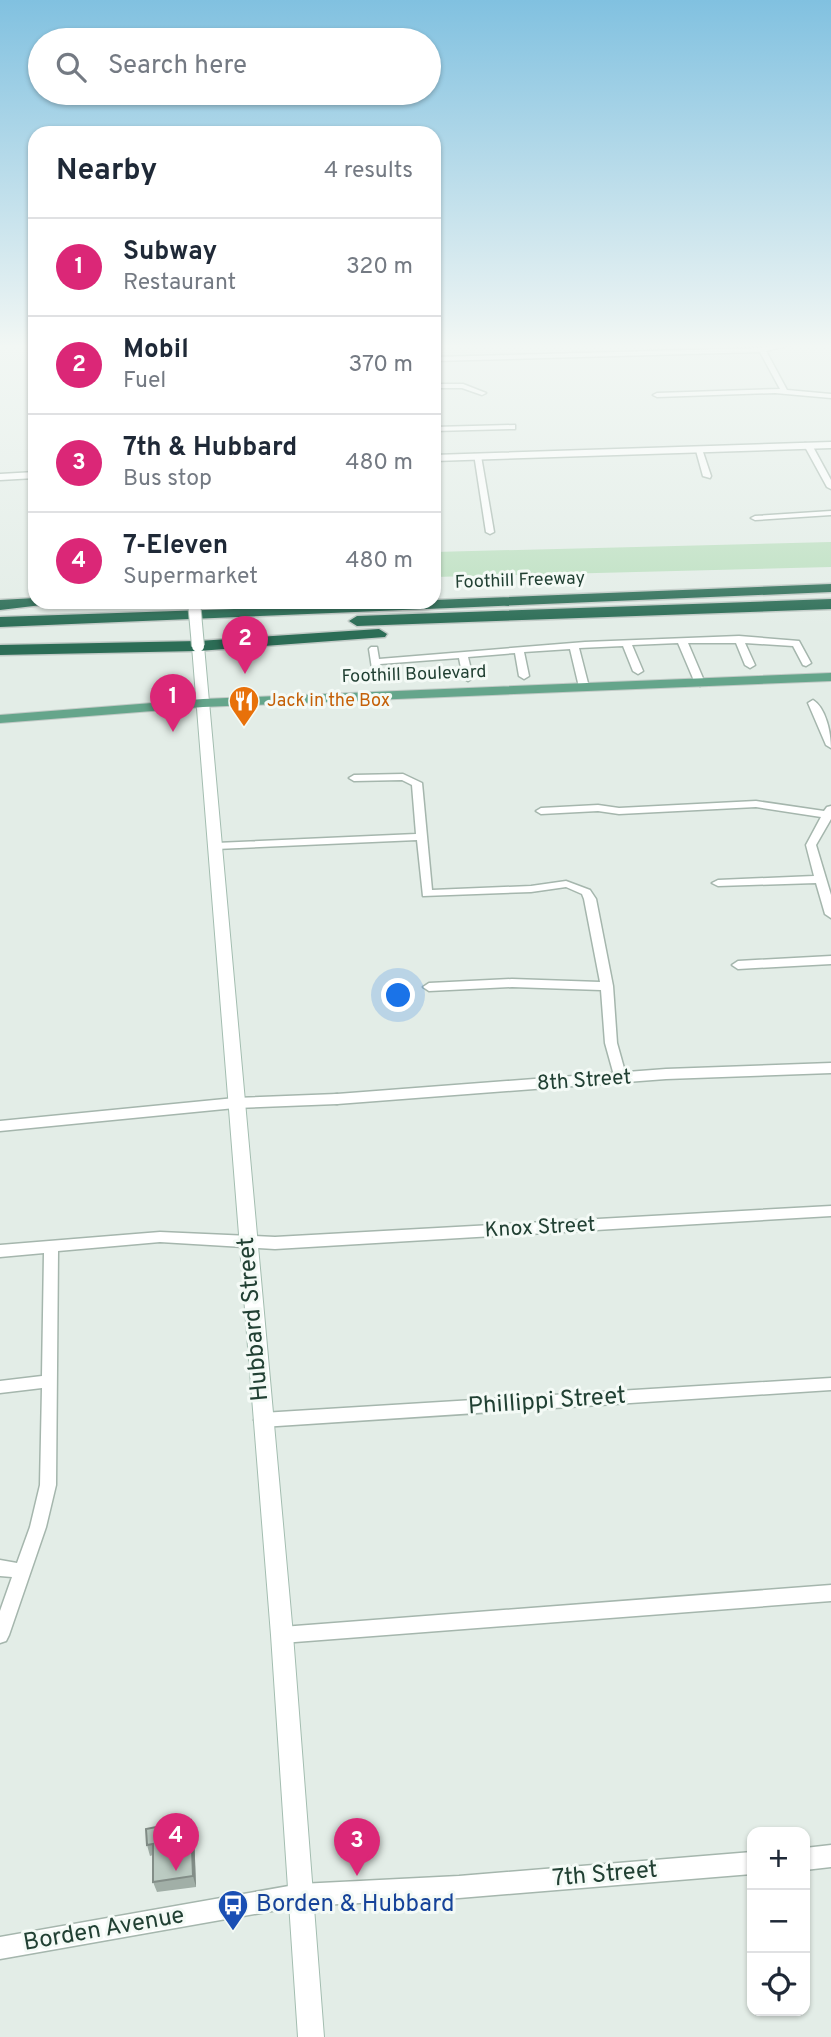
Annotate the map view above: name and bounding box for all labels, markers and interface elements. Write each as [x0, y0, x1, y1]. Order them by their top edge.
search box [28, 28, 441, 105]
icon: search [52, 48, 90, 86]
text: Search here [108, 50, 247, 83]
text: Nearby [56, 153, 157, 190]
text: 4 results [324, 157, 413, 186]
text: Subway [123, 236, 217, 269]
text: 1 [74, 253, 84, 282]
text: 320 m [346, 253, 413, 282]
text: Restaurant [123, 269, 236, 298]
text: Mobil [123, 334, 189, 367]
text: 2 [72, 351, 86, 380]
text: 370 m [348, 351, 413, 380]
text: Fuel [123, 367, 166, 396]
text: 7th & Hubbard [123, 432, 297, 465]
text: 3 [72, 449, 86, 478]
text: 480 m [345, 449, 413, 478]
text: Bus stop [123, 465, 212, 494]
text: 7-Eleven [123, 530, 228, 563]
text: 4 [72, 547, 86, 576]
text: 480 m [345, 547, 413, 576]
text: Supermarket [123, 563, 258, 592]
street label: Foothill Freeway [455, 567, 585, 595]
pin: 2 [222, 616, 268, 674]
street label: Foothill Boulevard [341, 661, 487, 689]
pin: 1 [150, 674, 196, 732]
restaurant icon: Jack in the Box [227, 684, 261, 728]
place label: Jack in the Box [267, 690, 390, 713]
your location [381, 978, 415, 1012]
street label: 8th Street [536, 1064, 632, 1098]
street label: Knox Street [484, 1212, 596, 1244]
street label: Hubbard Street [232, 1236, 276, 1402]
street label: Phillippi Street [467, 1382, 627, 1422]
pin: 4 [153, 1813, 199, 1871]
pin: 3 [334, 1818, 380, 1876]
map controls [747, 1827, 810, 2016]
button: + [747, 1827, 810, 1890]
street label: 7th Street [551, 1855, 659, 1895]
bus stop icon: Borden & Hubbard [216, 1888, 250, 1932]
place label: Borden & Hubbard [256, 1890, 454, 1920]
button: − [747, 1890, 810, 1953]
street label: Borden Avenue [21, 1901, 187, 1959]
button: locate [747, 1953, 810, 2016]

